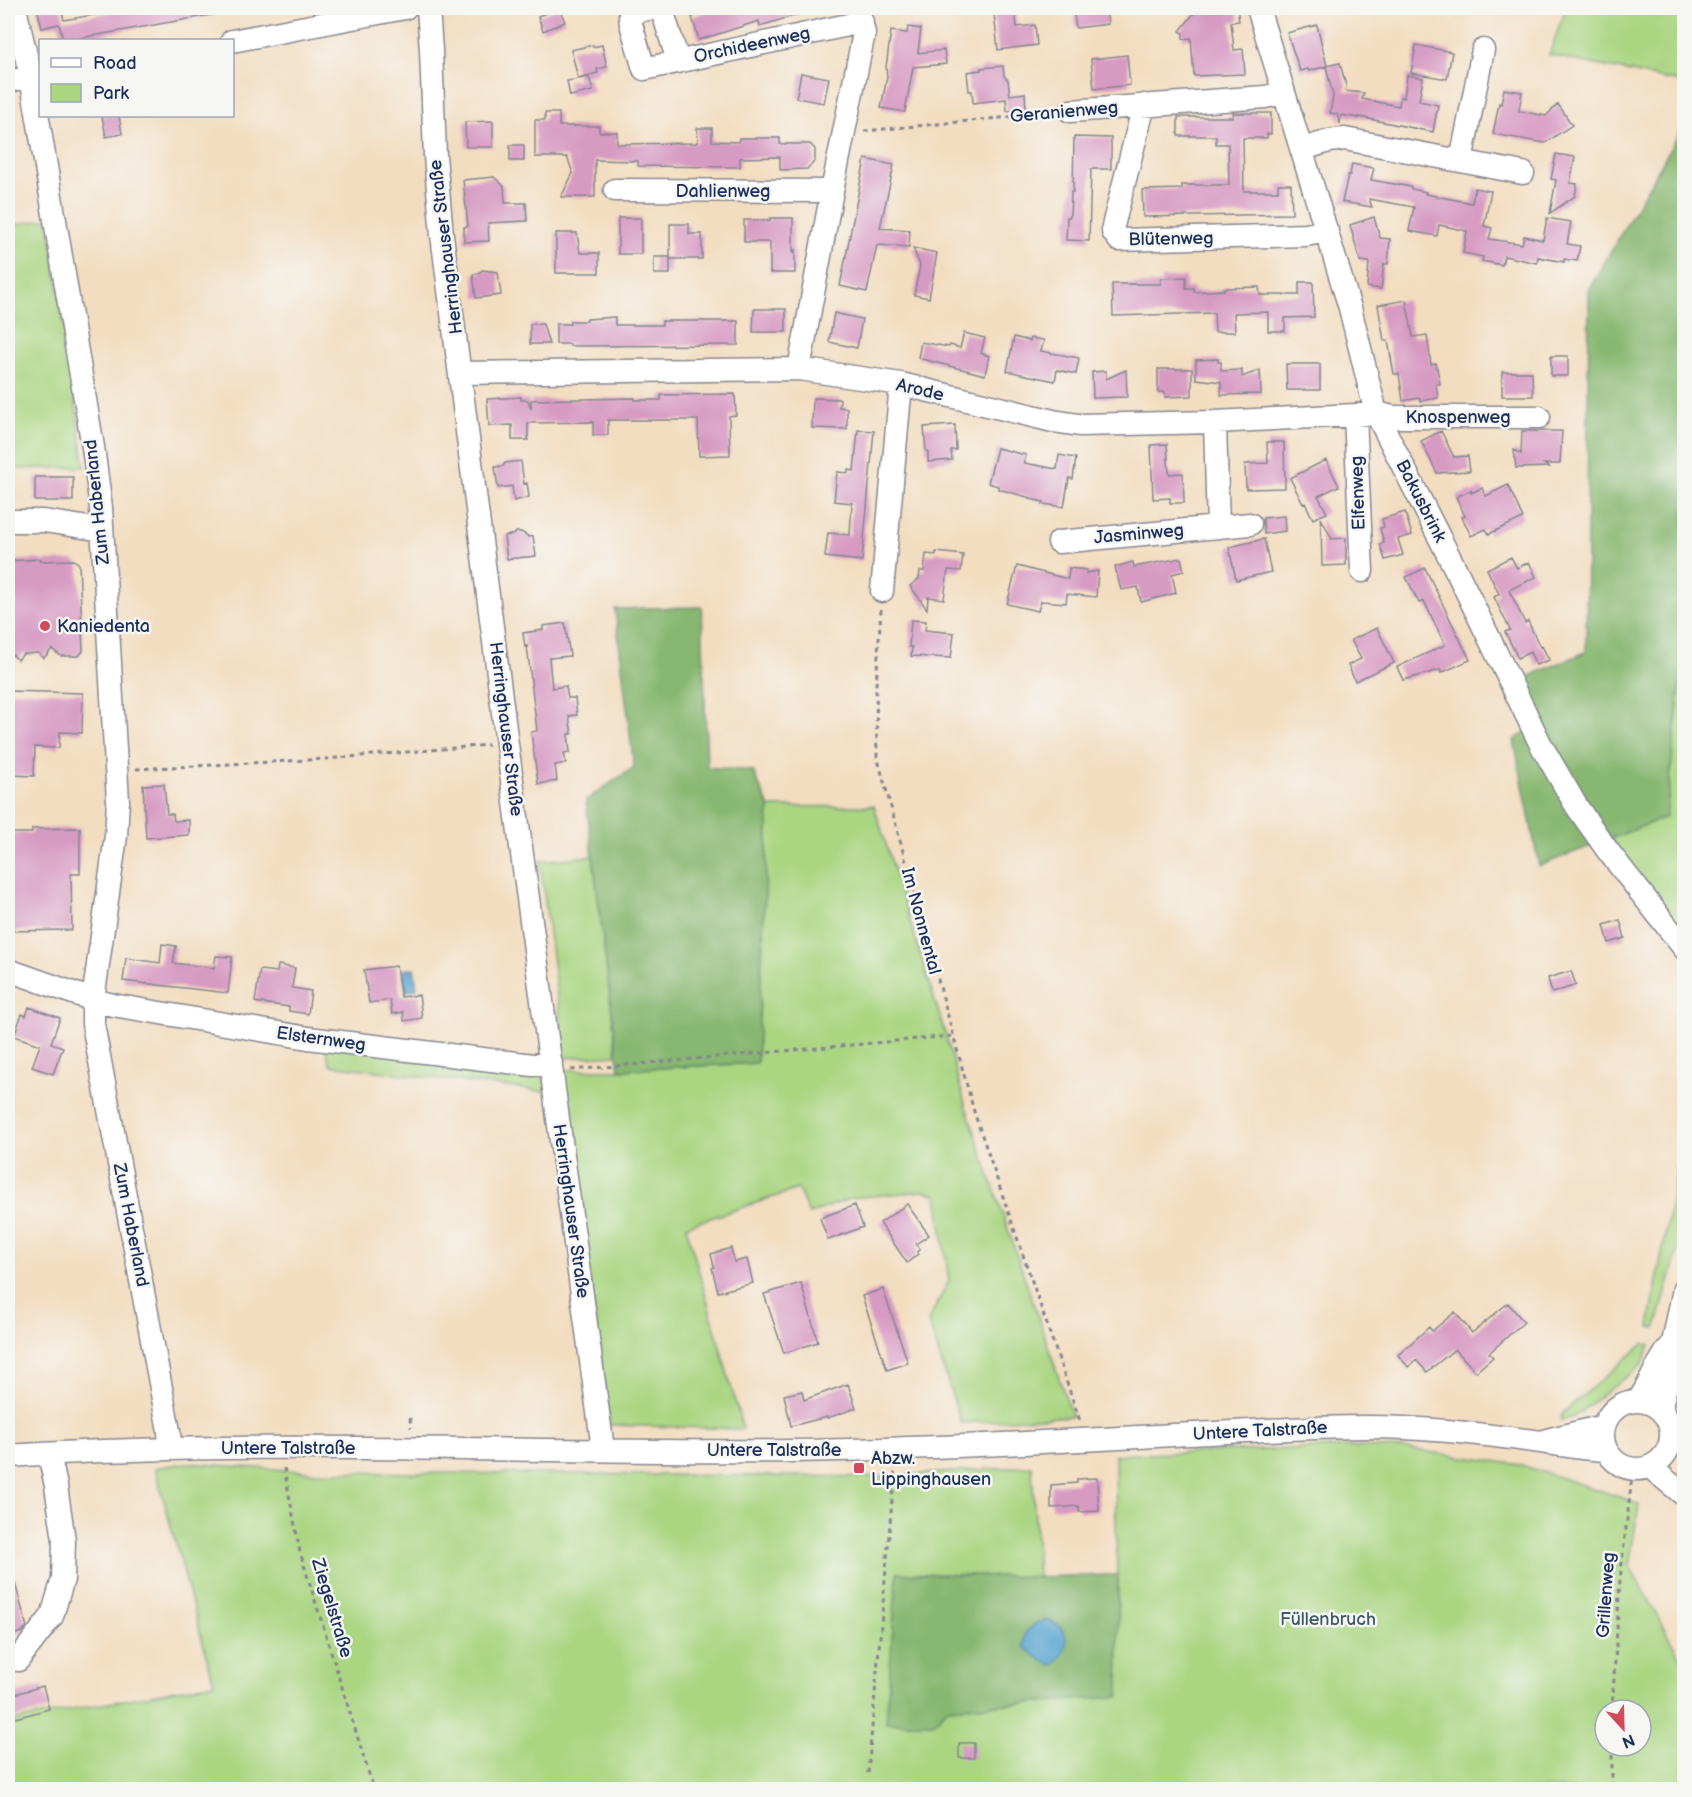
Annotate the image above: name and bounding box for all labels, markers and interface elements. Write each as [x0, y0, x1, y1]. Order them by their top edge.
street label: Orchideenweg [692, 22, 812, 68]
legend [39, 39, 234, 117]
text: Road [93, 53, 137, 74]
text: Park [93, 83, 129, 104]
street label: Geranienweg [1009, 97, 1119, 127]
street label: Herringhauser Straße [425, 158, 467, 336]
street label: Dahlienweg [676, 181, 770, 202]
street label: Blütenweg [1128, 228, 1214, 250]
street label: Arode [894, 374, 946, 406]
street label: Knospenweg [1405, 407, 1511, 428]
street label: Zum Haberland [80, 438, 114, 567]
street label: Elfenweg [1346, 455, 1370, 531]
street label: Bakusbrink [1391, 456, 1451, 546]
street label: Jasminweg [1093, 520, 1185, 548]
place label: Kaniedenta [57, 616, 150, 637]
marker: Kaniedenta [38, 619, 52, 633]
street label: Herringhauser Straße [485, 640, 527, 818]
street label: Im Nonnental [897, 865, 945, 977]
street label: Elsternweg [275, 1022, 367, 1056]
street label: Herringhauser Straße [548, 1122, 594, 1300]
street label: Zum Haberland [109, 1160, 153, 1289]
street label: Untere Talstraße [1192, 1417, 1328, 1445]
street label: Untere Talstraße [221, 1438, 356, 1459]
street label: Untere Talstraße [707, 1440, 842, 1461]
place label: Abzw. Lippinghausen [871, 1448, 991, 1490]
marker: Abzw. Lippinghausen [852, 1461, 866, 1475]
street label: Grillenweg [1593, 1551, 1619, 1639]
street label: Ziegelstraße [307, 1555, 357, 1660]
park label: Füllenbruch [1280, 1609, 1376, 1630]
north arrow [1593, 1698, 1653, 1758]
text: N [1619, 1729, 1637, 1752]

